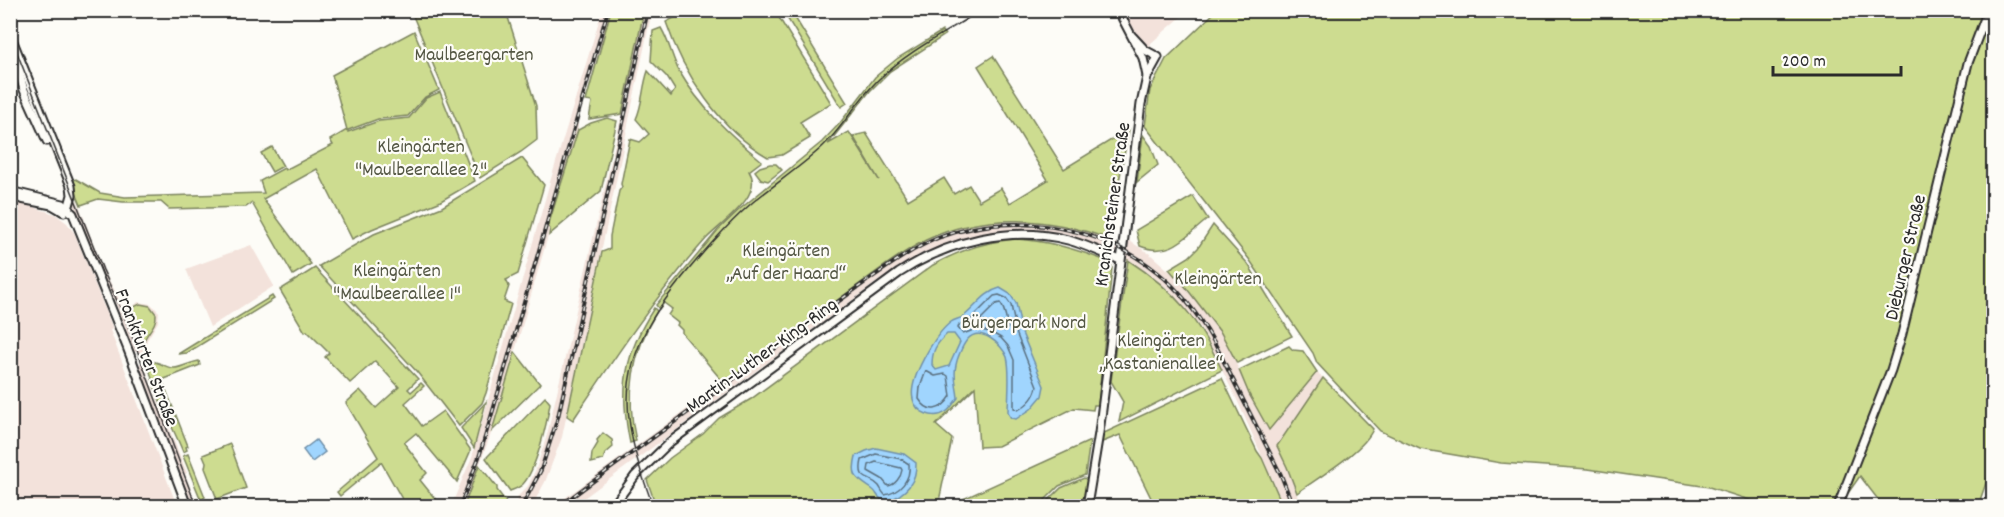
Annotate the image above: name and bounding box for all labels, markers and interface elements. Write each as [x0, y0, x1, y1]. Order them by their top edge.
scale bar [1773, 39, 1900, 77]
park label: Maulbeergarten [414, 42, 534, 70]
text: 200 m [1782, 50, 1826, 75]
street label: Kranichsteiner Straße [1089, 120, 1139, 288]
park label: Kleingärten "Maulbeerallee 2" [355, 134, 487, 185]
street label: Dieburger Straße [1879, 192, 1935, 323]
park label: Kleingärten „Auf der Haard“ [726, 238, 846, 289]
park label: Kleingärten "Maulbeerallee 1" [333, 258, 461, 309]
park label: Kleingärten [1174, 266, 1262, 294]
street label: Frankfurter Straße [106, 285, 184, 431]
street label: Martin-Luther-King-Ring [681, 292, 844, 421]
park label: Bürgerpark Nord [962, 310, 1086, 338]
park label: Kleingärten „Kastanienallee“ [1099, 328, 1223, 379]

